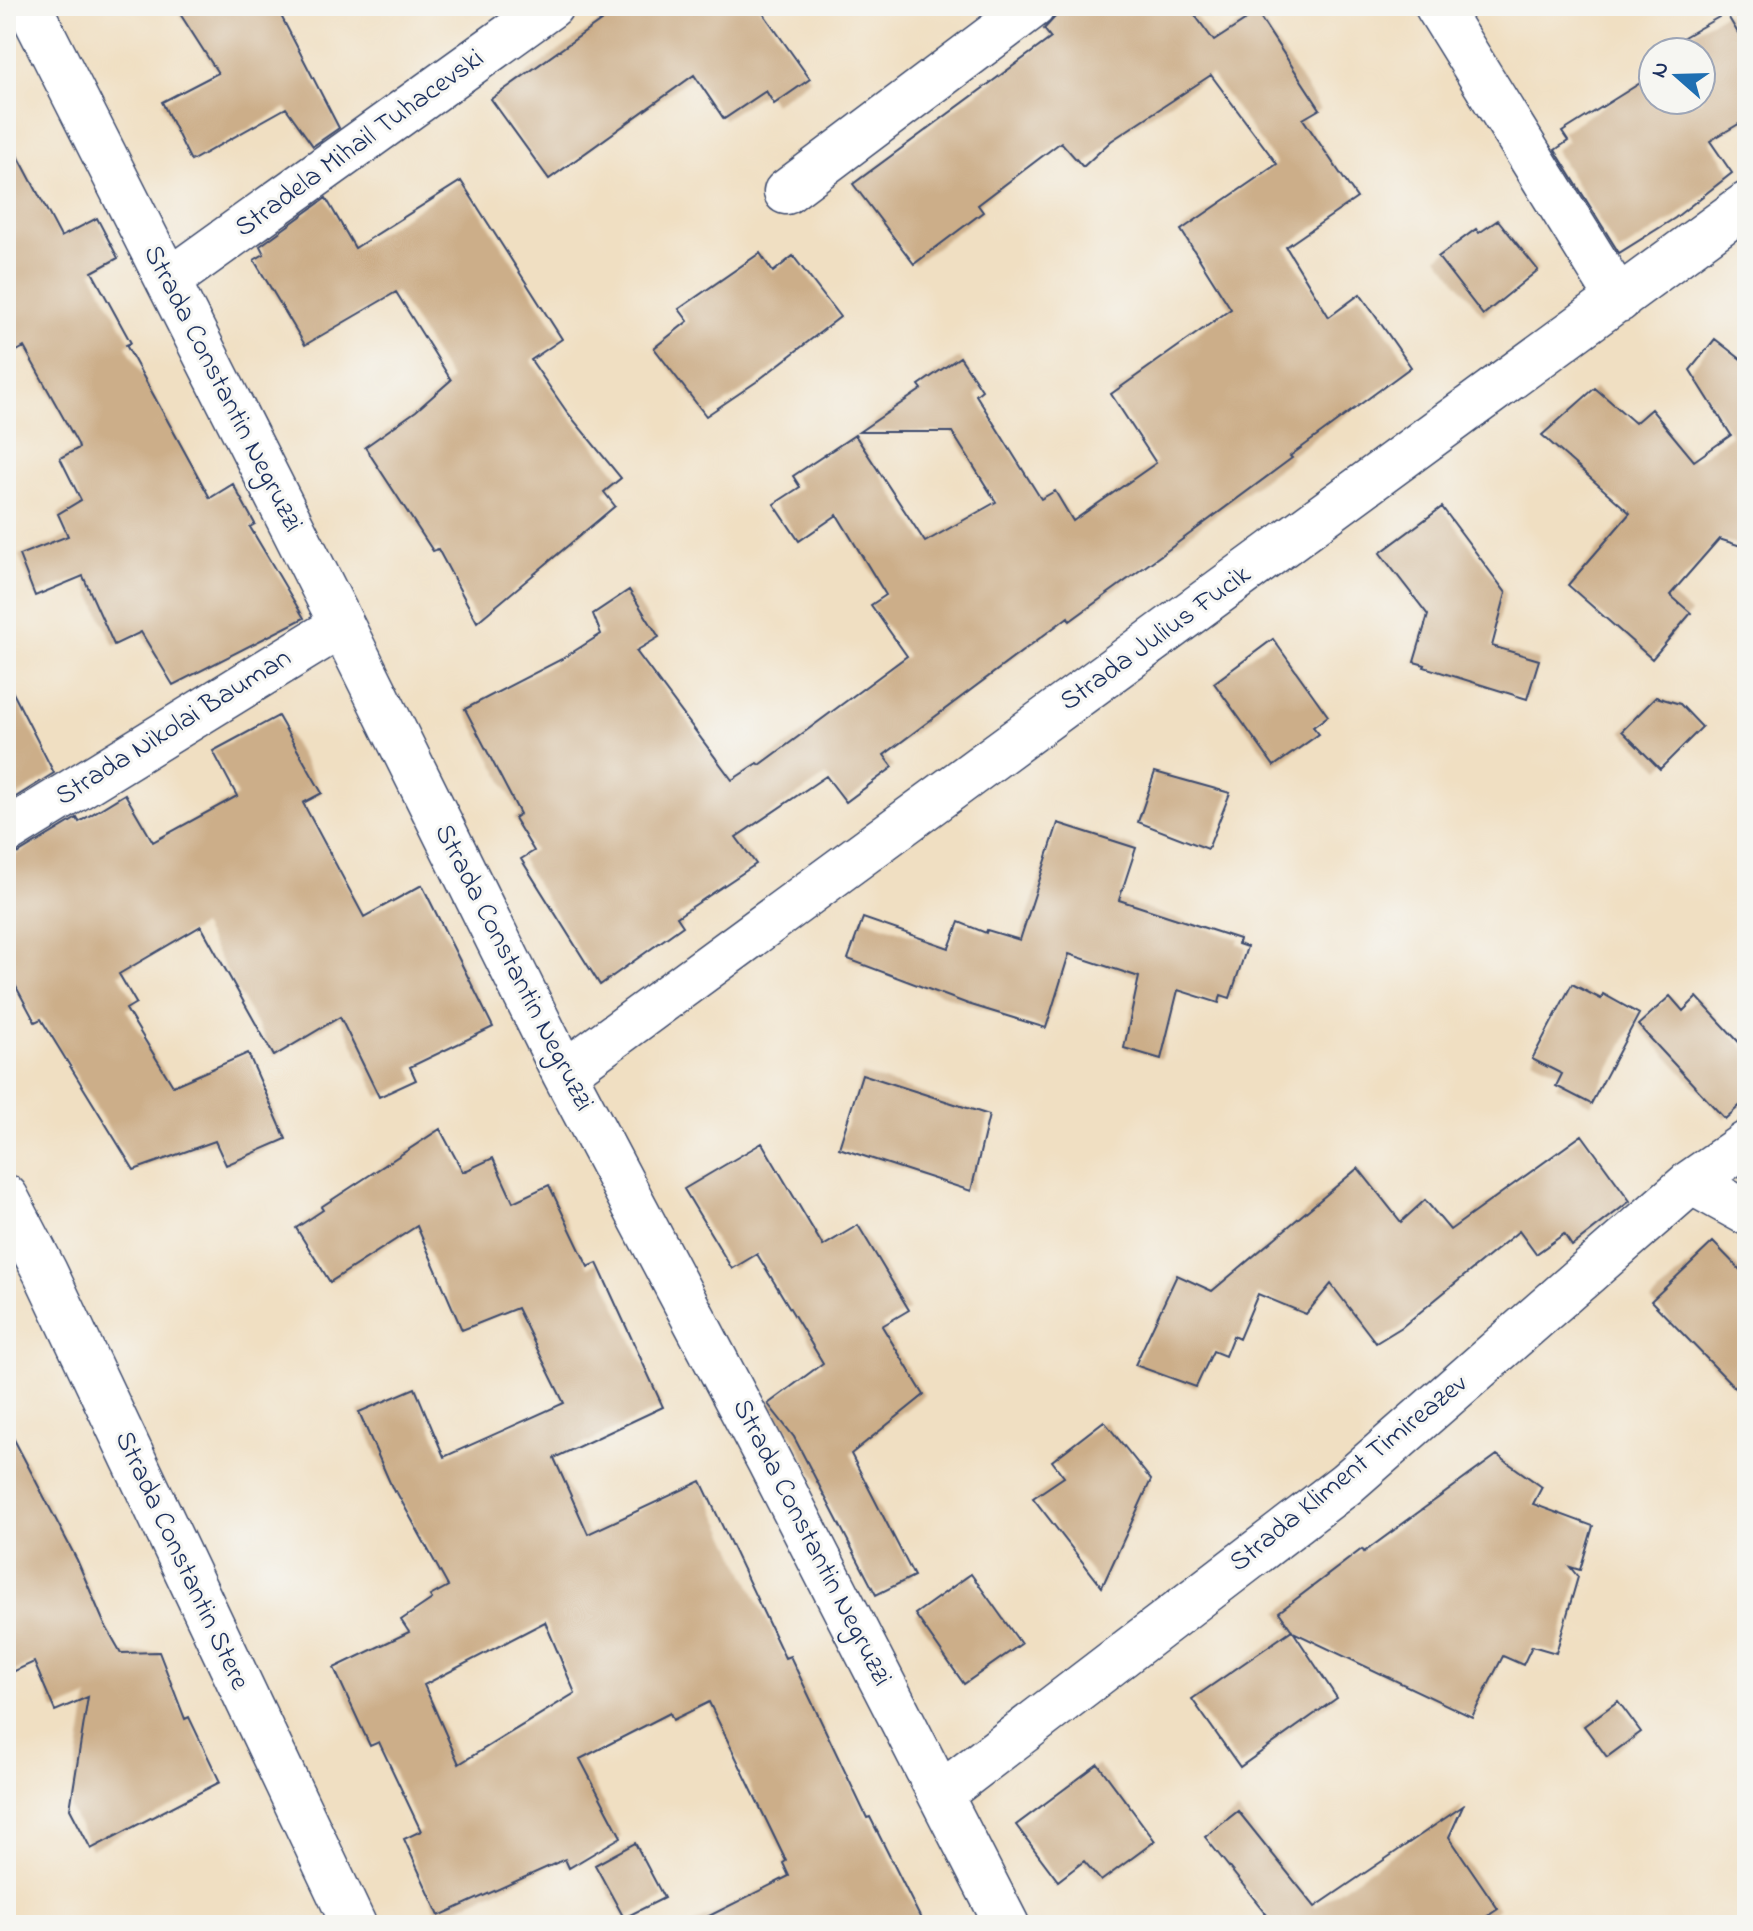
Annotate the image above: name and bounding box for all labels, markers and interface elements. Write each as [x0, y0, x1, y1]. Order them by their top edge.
north arrow [1637, 36, 1717, 116]
street label: Stradela Mihail Tuhacevski [227, 39, 493, 249]
text: N [1643, 58, 1679, 83]
street label: Strada Constantin Negruzzi [132, 238, 312, 540]
street label: Strada Julius Fucik [1052, 555, 1261, 722]
street label: Strada Nikolai Bauman [48, 639, 300, 817]
street label: Strada Constantin Negruzzi [423, 817, 603, 1119]
street label: Strada Kliment Timireazev [1221, 1365, 1477, 1583]
street label: Strada Constantin Negruzzi [721, 1392, 901, 1694]
street label: Strada Constantin Stere [103, 1425, 259, 1698]

